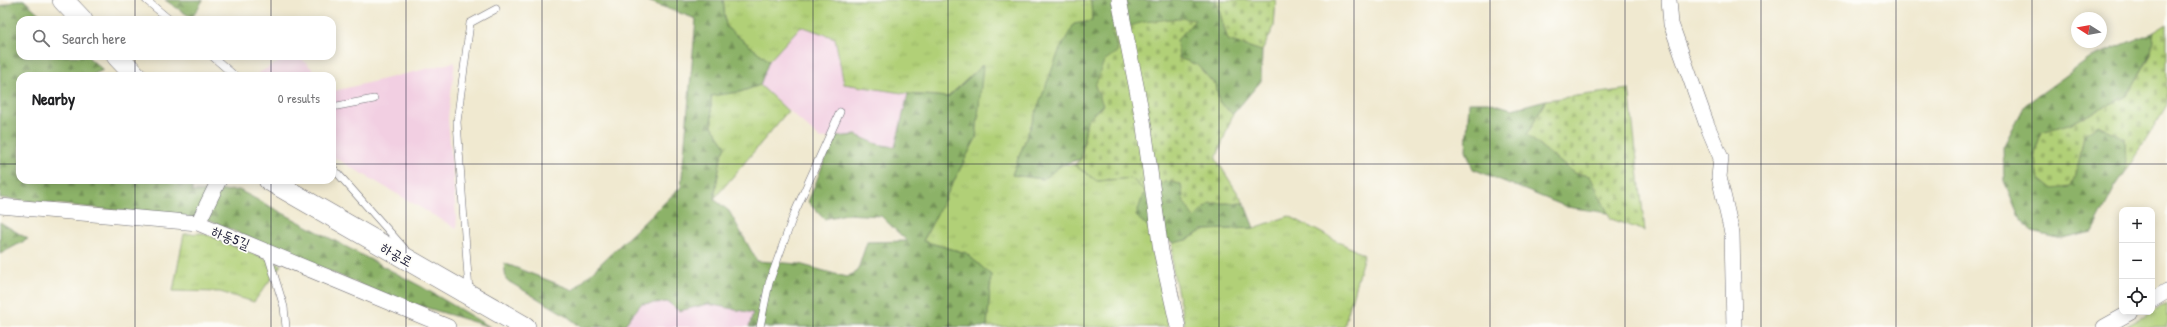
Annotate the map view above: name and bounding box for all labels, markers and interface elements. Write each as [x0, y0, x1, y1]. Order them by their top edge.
north arrow [2071, 12, 2107, 48]
search box [16, 16, 336, 60]
icon: search [30, 27, 52, 49]
text: Search here [62, 28, 126, 49]
text: Nearby [32, 87, 75, 110]
text: 0 results [278, 89, 320, 107]
map controls [2119, 207, 2155, 315]
button: + [2119, 207, 2155, 243]
street label: 하동5길 [209, 221, 254, 254]
street label: 하공로 [378, 237, 416, 271]
button: − [2119, 243, 2155, 279]
button: locate [2119, 279, 2155, 315]

